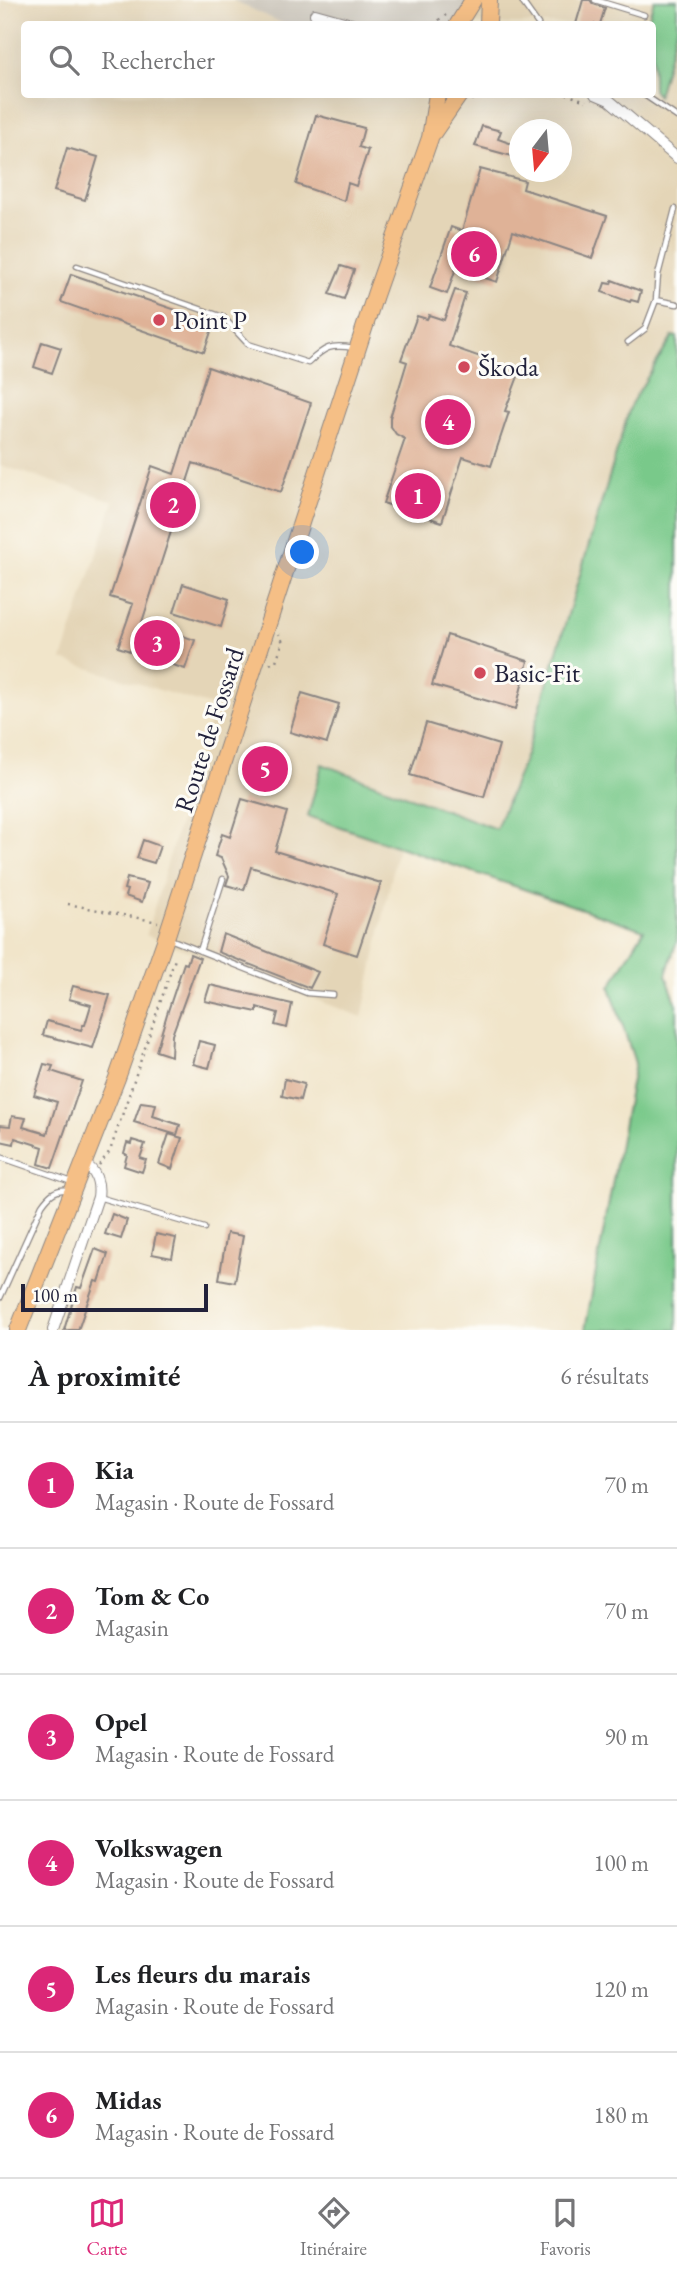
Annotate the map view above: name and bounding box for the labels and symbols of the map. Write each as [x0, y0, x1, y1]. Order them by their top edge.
north arrow [509, 119, 572, 182]
pin: 6 [451, 228, 497, 280]
place label: Point P [173, 303, 247, 337]
marker: Point P [151, 312, 167, 328]
place label: Škoda [478, 350, 539, 384]
marker: Škoda [456, 359, 472, 375]
pin: 4 [425, 396, 471, 448]
pin: 1 [395, 470, 441, 522]
pin: 2 [150, 479, 196, 531]
your location [285, 535, 319, 569]
pin: 3 [134, 617, 180, 669]
street label: Route de Fossard [166, 642, 252, 817]
place label: Basic-Fit [494, 656, 580, 690]
marker: Basic-Fit [472, 665, 488, 681]
pin: 5 [242, 743, 288, 795]
scale bar [21, 1281, 208, 1313]

